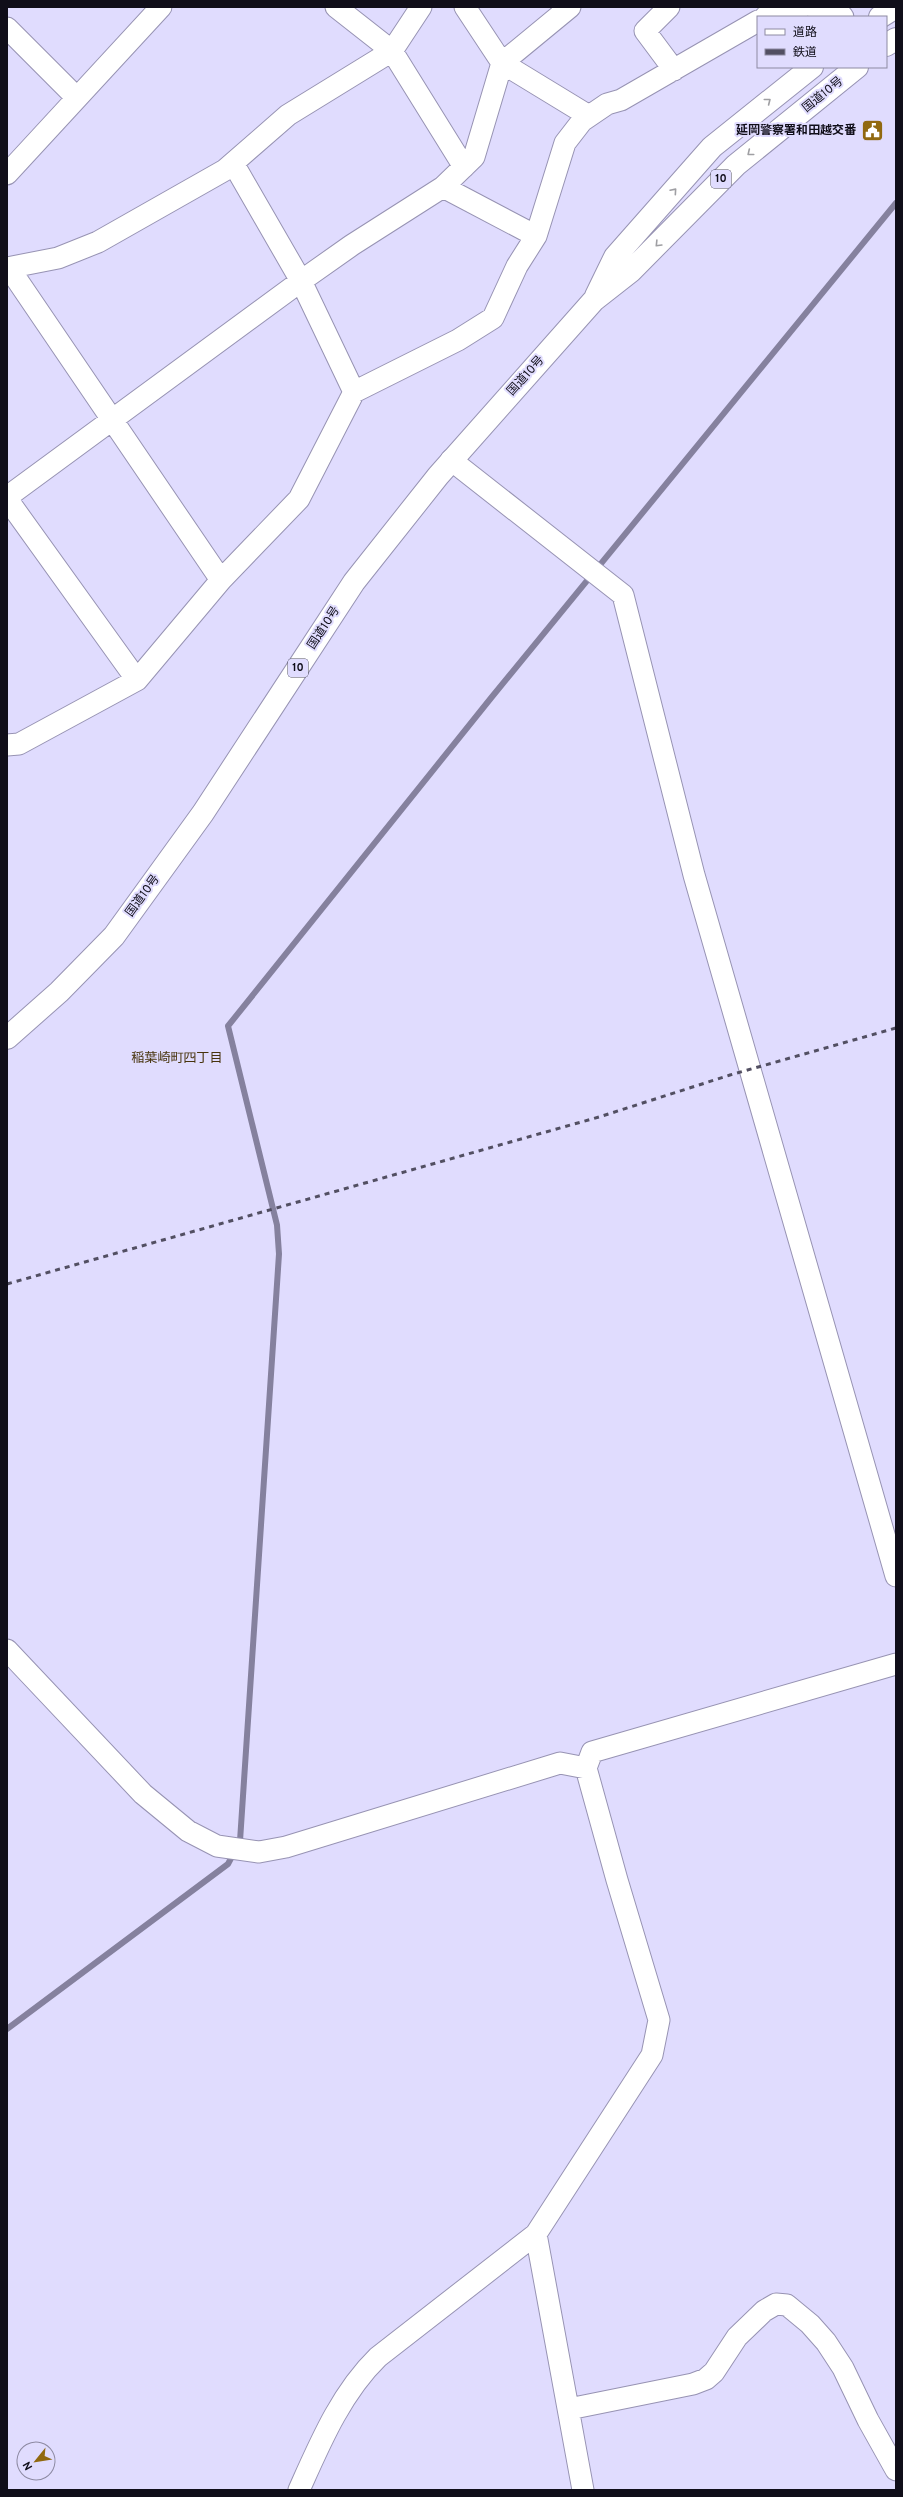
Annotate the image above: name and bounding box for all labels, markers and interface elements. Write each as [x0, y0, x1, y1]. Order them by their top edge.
legend [757, 16, 887, 68]
text: 道路 [793, 25, 817, 41]
text: 鉄道 [793, 45, 817, 61]
street label: 国道10号 [799, 74, 847, 116]
one-way arrow [763, 99, 770, 106]
public building icon: 延岡警察署和田越交番 [859, 118, 885, 144]
place label: 延岡警察署和田越交番 [736, 123, 857, 139]
one-way arrow [748, 148, 755, 155]
road number: 10 [711, 170, 731, 188]
one-way arrow [669, 188, 676, 195]
one-way arrow [655, 239, 663, 247]
street label: 国道10号 [504, 353, 548, 399]
street label: 国道10号 [304, 603, 344, 653]
road number: 10 [288, 659, 308, 677]
street label: 国道10号 [122, 872, 164, 920]
district label: 稲葉崎町四丁目 [131, 1051, 223, 1067]
north arrow [16, 2441, 56, 2481]
text: N [20, 2459, 36, 2472]

